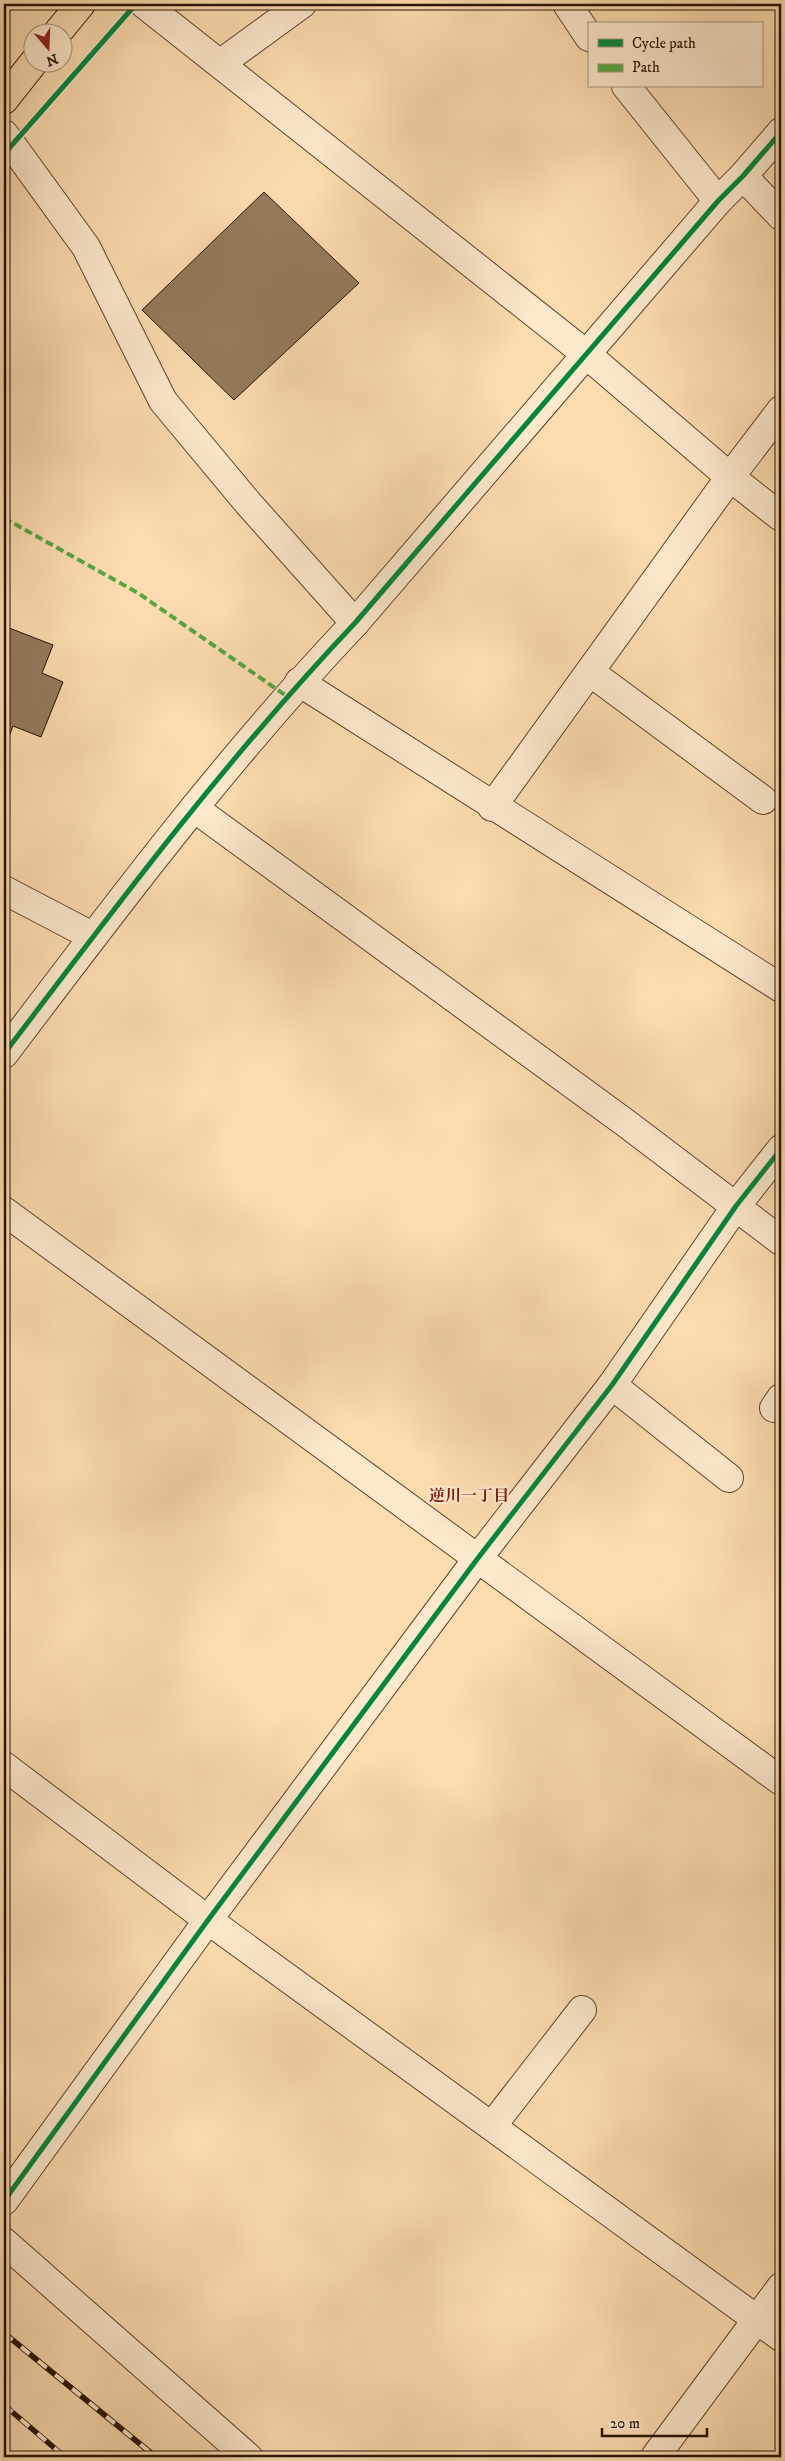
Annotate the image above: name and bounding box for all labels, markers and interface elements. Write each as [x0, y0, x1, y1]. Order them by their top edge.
north arrow [22, 22, 72, 72]
legend [588, 22, 762, 88]
text: Cycle path [632, 34, 696, 53]
text: N [43, 49, 60, 70]
text: Path [632, 58, 660, 77]
district label: 逆川一丁目 [429, 1486, 509, 1506]
scale bar [602, 2406, 708, 2438]
text: 20 m [610, 2414, 640, 2433]

